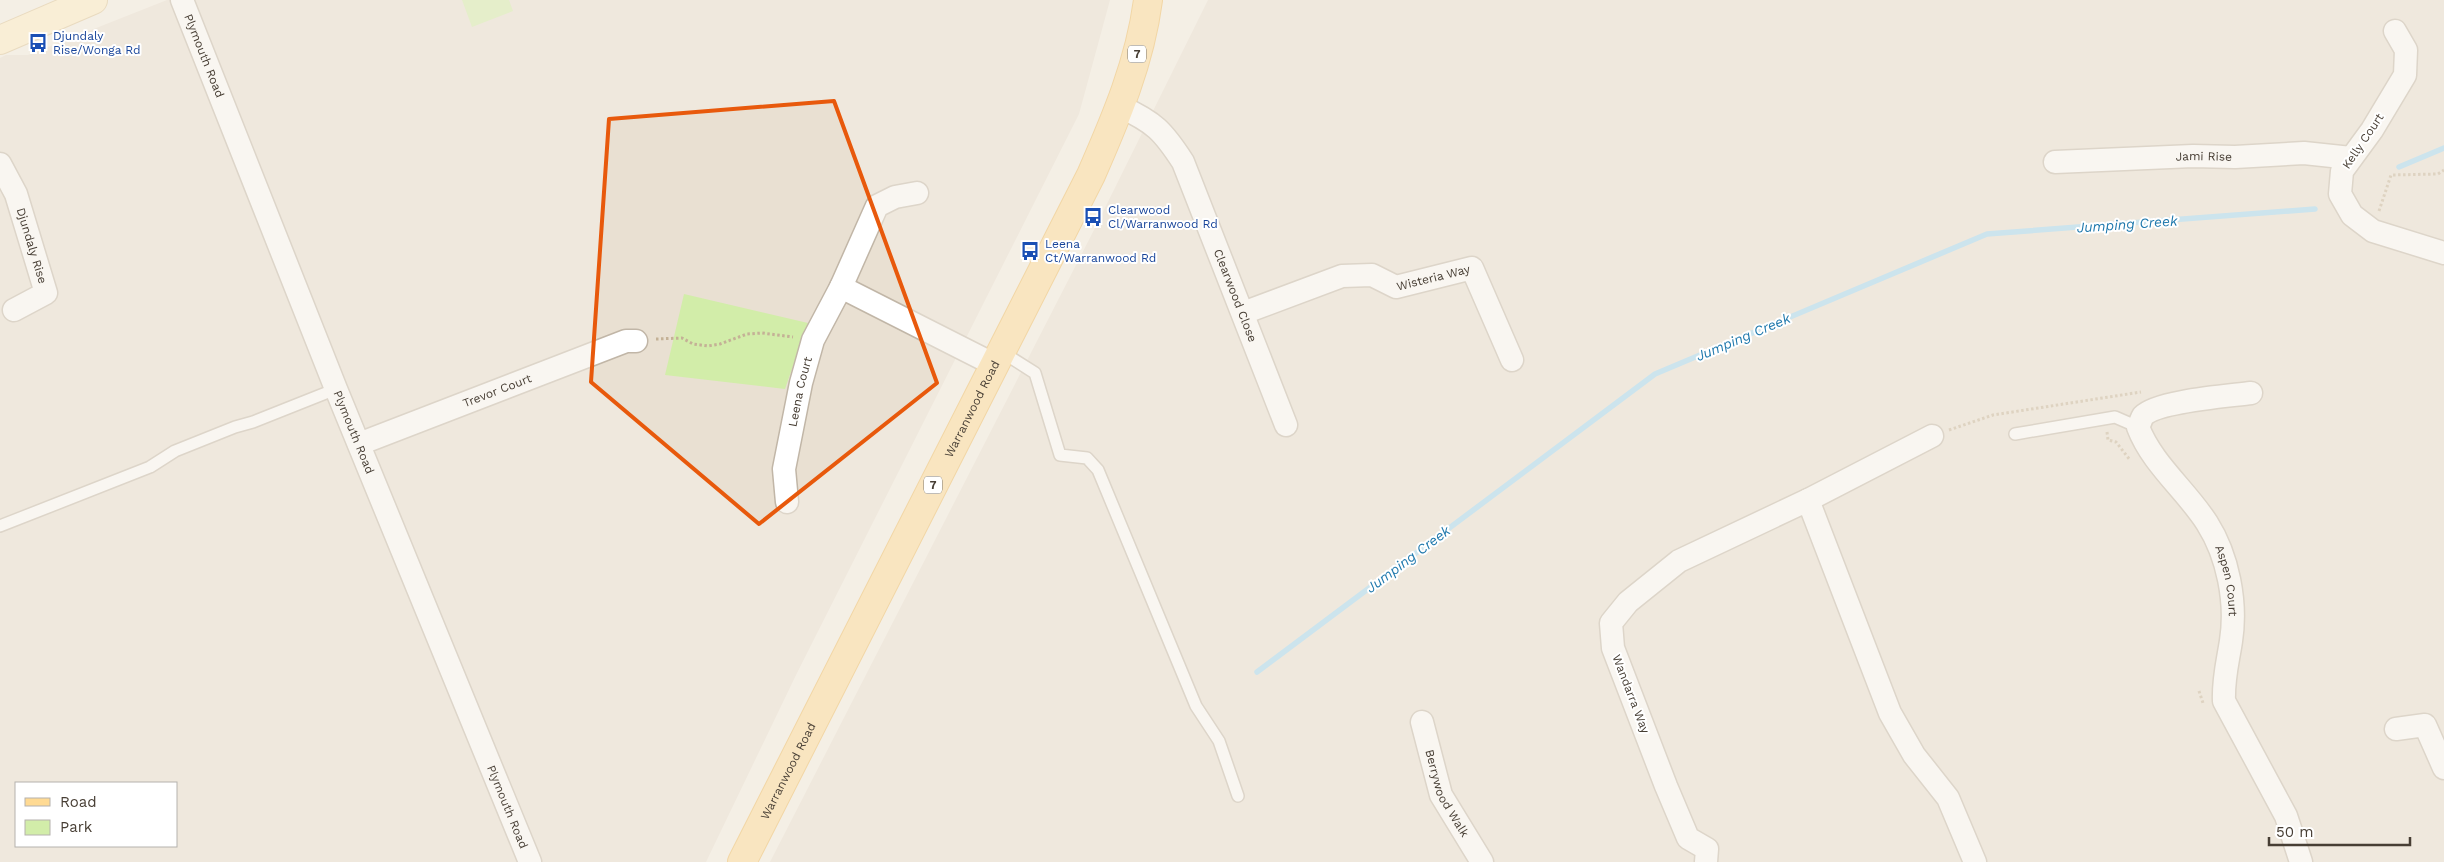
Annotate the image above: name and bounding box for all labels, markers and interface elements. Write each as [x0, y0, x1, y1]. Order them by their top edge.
street label: Plymouth Road [181, 12, 227, 100]
place label: Djundaly Rise/Wonga Rd [53, 29, 141, 57]
bus stop icon: Djundaly Rise/Wonga Rd [27, 32, 49, 54]
road number: 7 [1128, 46, 1146, 62]
street label: Kelly Court [2339, 111, 2387, 171]
street label: Jami Rise [2175, 149, 2232, 164]
place label: Clearwood Cl/Warranwood Rd [1108, 203, 1218, 231]
street label: Djundaly Rise [14, 206, 50, 285]
bus stop icon: Clearwood Cl/Warranwood Rd [1082, 206, 1104, 228]
water label: Jumping Creek [2076, 212, 2178, 236]
place label: Leena Ct/Warranwood Rd [1045, 237, 1156, 265]
bus stop icon: Leena Ct/Warranwood Rd [1019, 240, 1041, 262]
street label: Clearwood Close [1211, 247, 1260, 344]
street label: Wisteria Way [1395, 262, 1472, 294]
water label: Jumping Creek [1693, 310, 1793, 364]
street label: Leena Court [786, 355, 815, 428]
street label: Warranwood Road [942, 358, 1003, 460]
street label: Trevor Court [461, 371, 533, 410]
street label: Plymouth Road [330, 388, 377, 476]
road number: 7 [924, 476, 942, 494]
water label: Jumping Creek [1363, 522, 1454, 596]
street label: Aspen Court [2212, 543, 2240, 616]
street label: Wandarra Way [1610, 653, 1653, 736]
street label: Warranwood Road [758, 720, 819, 822]
street label: Berrywood Walk [1422, 748, 1472, 840]
street label: Plymouth Road [484, 763, 531, 851]
legend [15, 782, 178, 847]
text: Road [60, 793, 97, 811]
scale bar [2269, 814, 2410, 846]
text: Park [60, 818, 93, 836]
text: 50 m [2276, 823, 2313, 841]

